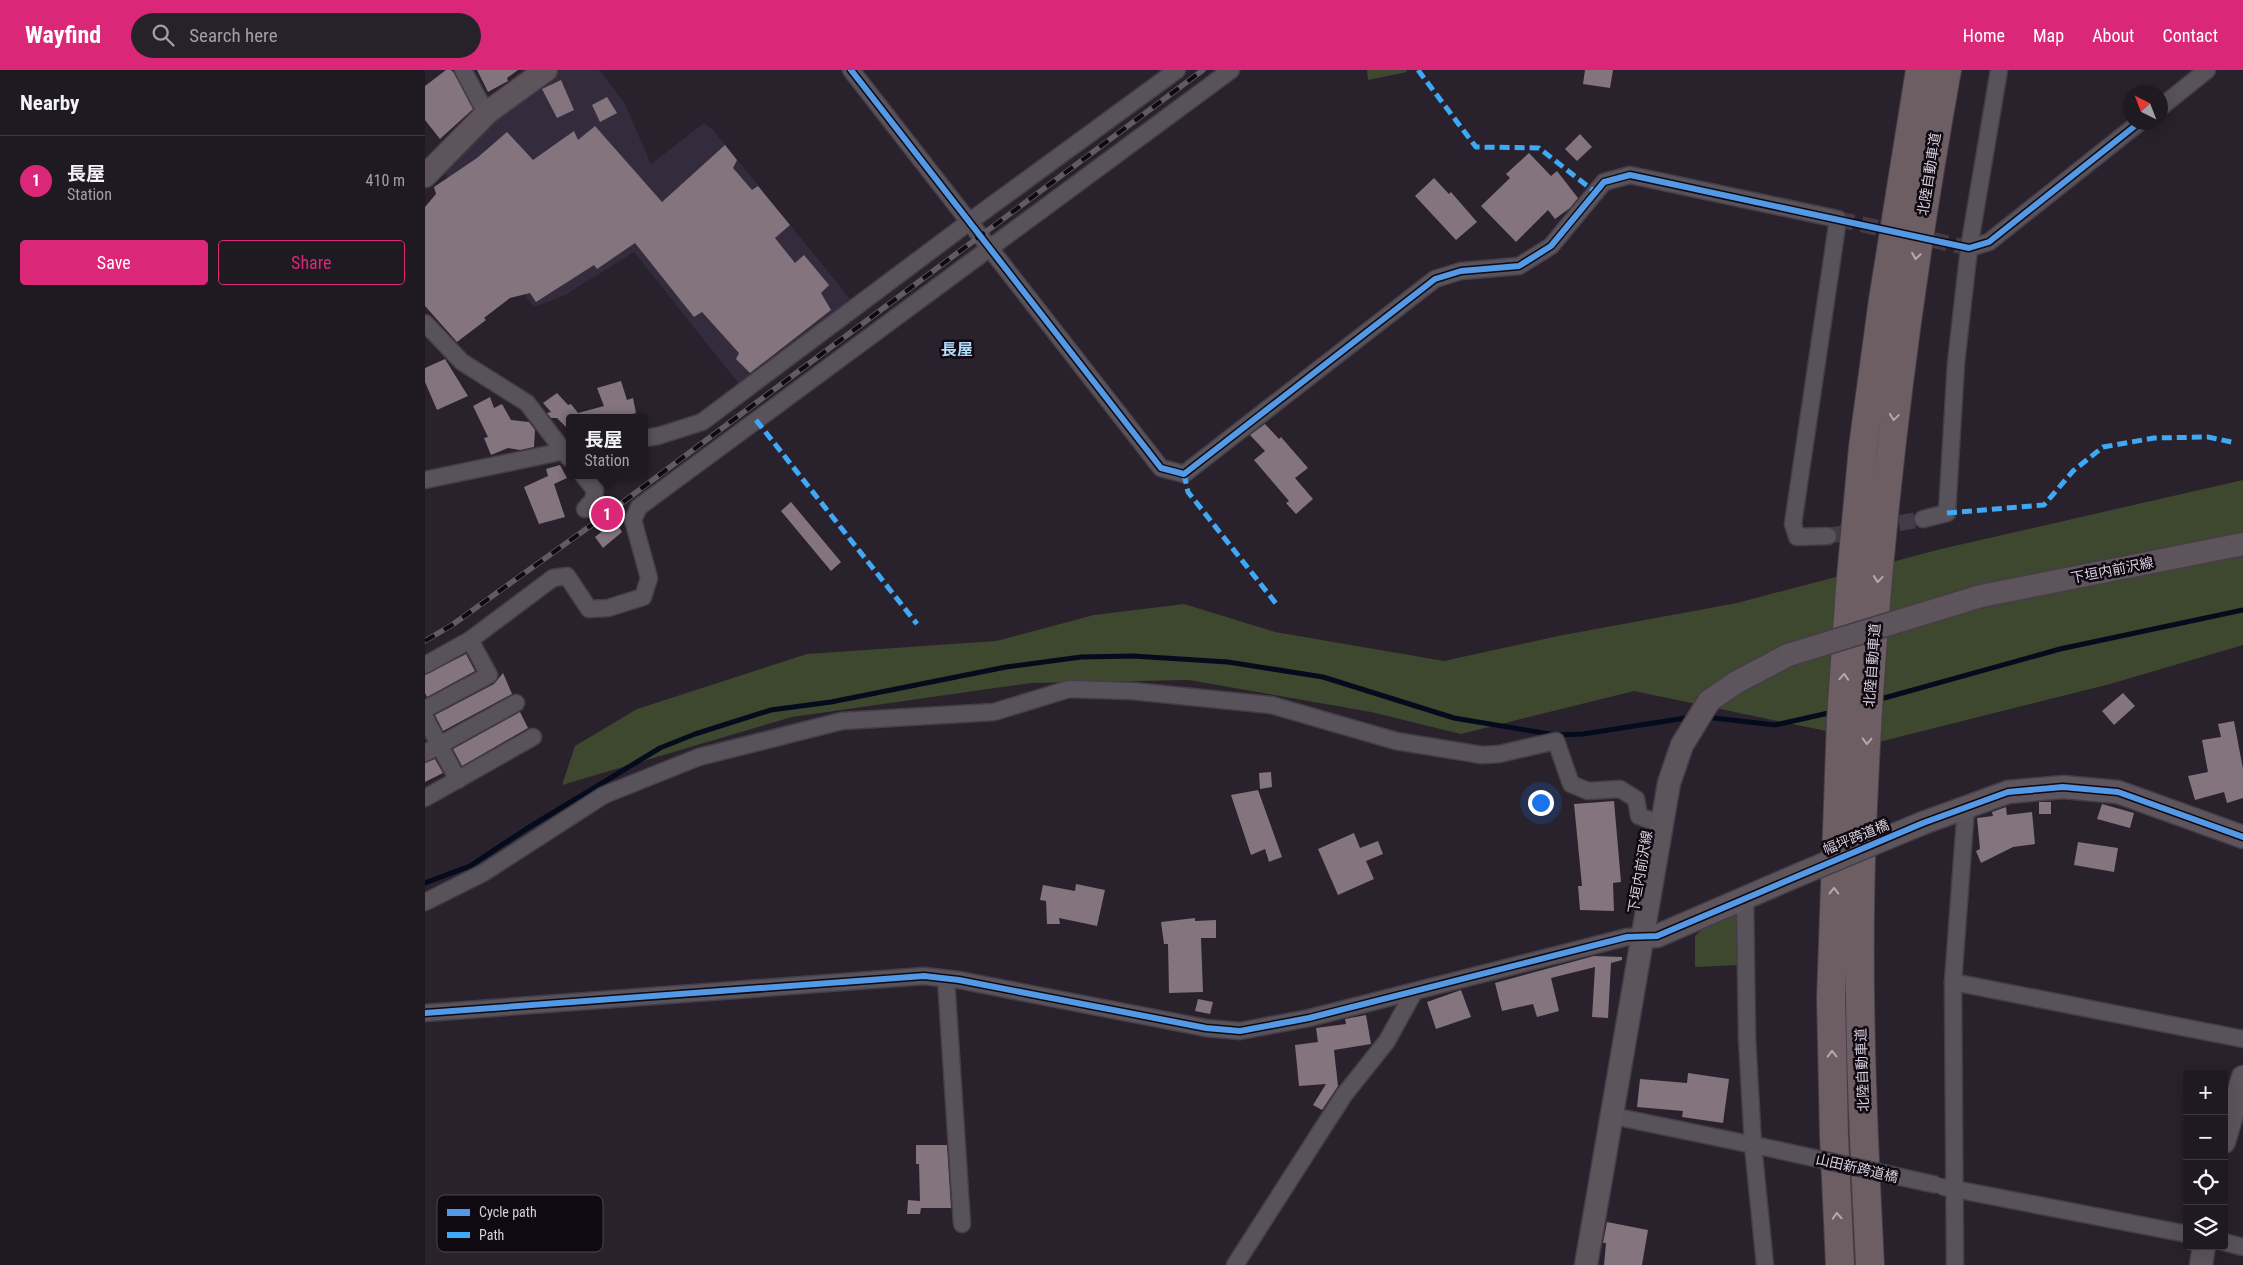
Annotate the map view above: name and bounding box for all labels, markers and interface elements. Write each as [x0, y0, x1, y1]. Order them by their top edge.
search box [131, 13, 481, 58]
text: Wayfind [25, 21, 101, 49]
icon: search [149, 21, 177, 49]
text: Search here [189, 24, 278, 47]
text: Home [1963, 25, 2005, 46]
text: Map [2033, 25, 2064, 46]
text: About [2092, 25, 2134, 46]
text: Contact [2162, 25, 2218, 46]
north arrow [2123, 85, 2168, 130]
text: Nearby [20, 91, 79, 115]
street label: 北陸自動車道 [1915, 131, 1943, 217]
text: 長屋 [67, 162, 105, 185]
text: 1 [32, 171, 40, 190]
text: 410 m [366, 171, 405, 190]
text: Station [67, 185, 112, 204]
button: Save [20, 240, 208, 285]
button: Share [218, 240, 405, 285]
one-way arrow [1911, 253, 1922, 261]
district label: 長屋 [941, 340, 973, 359]
one-way arrow [1889, 413, 1900, 421]
popup [566, 414, 648, 479]
text: 長屋 [585, 428, 623, 451]
text: Station [585, 451, 629, 470]
pin: 1 [591, 495, 623, 533]
street label: 下垣内前沢線 [2069, 554, 2155, 586]
one-way arrow [1873, 575, 1884, 583]
street label: 北陸自動車道 [1861, 623, 1883, 707]
one-way arrow [1838, 672, 1849, 680]
one-way arrow [1861, 737, 1872, 745]
your location [1528, 790, 1554, 816]
street label: 幅坪跨道橋 [1821, 816, 1891, 858]
street label: 下垣内前沢線 [1625, 829, 1655, 915]
one-way arrow [1828, 887, 1839, 895]
street label: 北陸自動車道 [1853, 1028, 1871, 1112]
one-way arrow [1827, 1050, 1837, 1058]
map controls [2183, 1070, 2228, 1250]
button: + [2183, 1070, 2228, 1115]
button: − [2183, 1115, 2228, 1160]
street label: 山田新跨道橋 [1814, 1151, 1900, 1185]
button: locate [2183, 1160, 2228, 1205]
legend [437, 1195, 603, 1252]
text: Cycle path [479, 1204, 537, 1220]
button: layers [2183, 1205, 2228, 1250]
one-way arrow [1832, 1212, 1843, 1220]
text: Path [479, 1227, 504, 1243]

